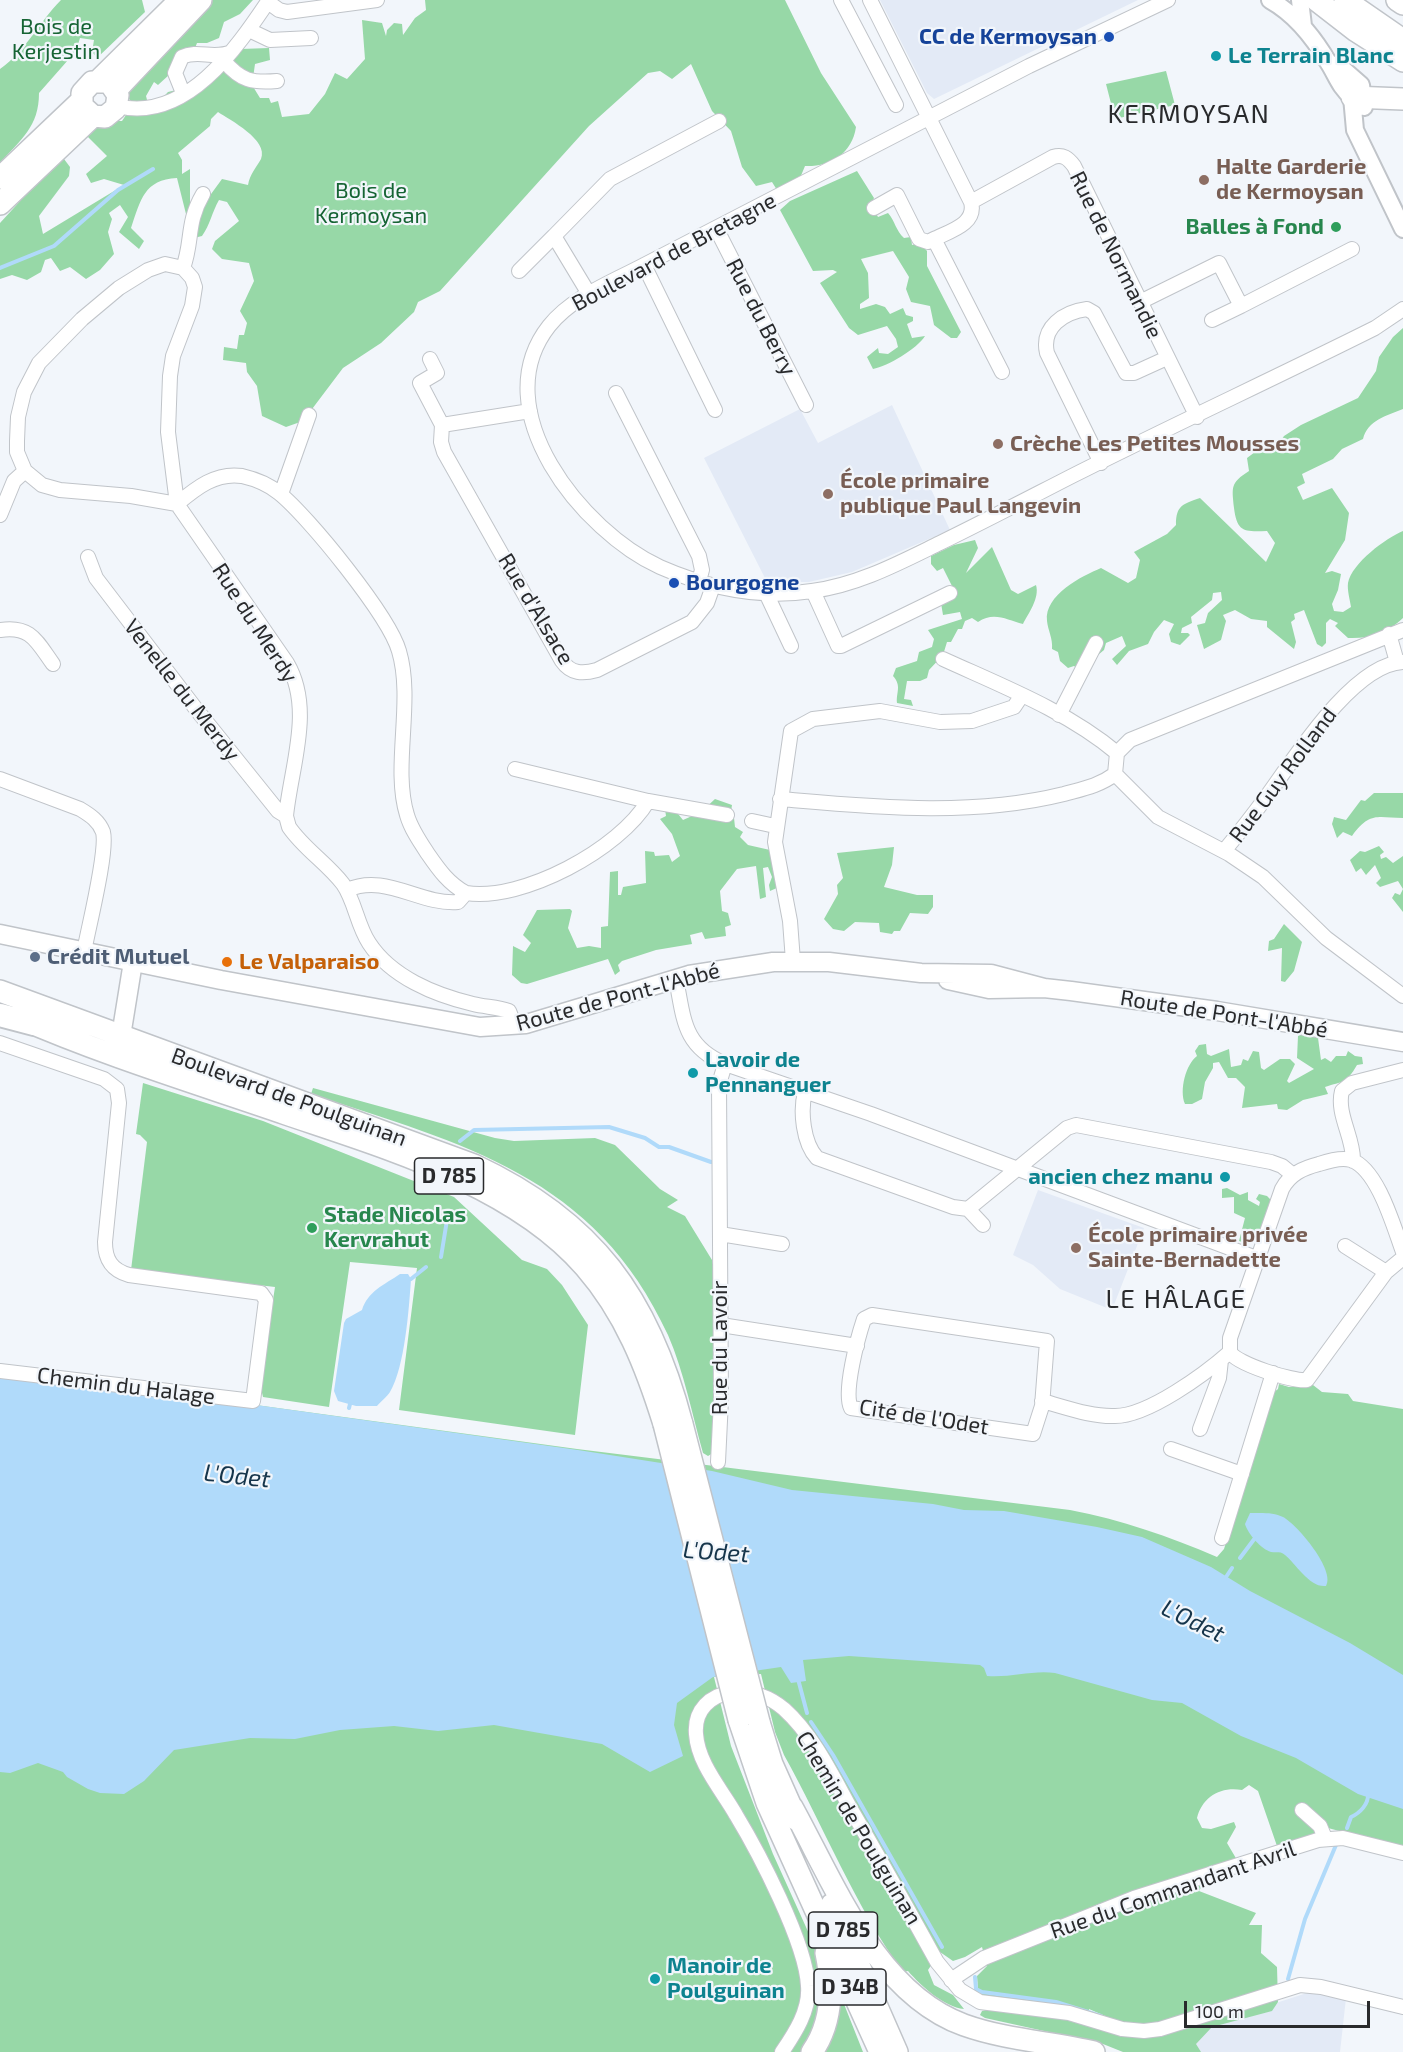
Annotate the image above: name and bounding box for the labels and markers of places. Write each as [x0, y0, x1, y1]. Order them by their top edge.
place label: CC de Kermoysan [919, 24, 1097, 50]
marker: CC de Kermoysan [1102, 30, 1116, 44]
place label: Le Terrain Blanc [1228, 43, 1394, 69]
marker: Le Terrain Blanc [1209, 49, 1223, 63]
place label: Halte Garderie de Kermoysan [1216, 154, 1366, 206]
marker: Halte Garderie de Kermoysan [1197, 173, 1211, 187]
place label: Balles à Fond [1186, 214, 1324, 240]
marker: Balles à Fond [1329, 220, 1343, 234]
place label: Crèche Les Petites Mousses [1010, 431, 1299, 457]
marker: Crèche Les Petites Mousses [991, 437, 1005, 451]
place label: École primaire publique Paul Langevin [840, 468, 1081, 520]
marker: École primaire publique Paul Langevin [821, 487, 835, 501]
place label: Bourgogne [686, 570, 800, 596]
marker: Bourgogne [667, 576, 681, 590]
place label: Crédit Mutuel [47, 944, 189, 970]
place label: Le Valparaiso [239, 949, 379, 975]
marker: Crédit Mutuel [28, 950, 42, 964]
marker: Le Valparaiso [220, 955, 234, 969]
place label: Lavoir de Pennanguer [705, 1047, 831, 1098]
marker: Lavoir de Pennanguer [686, 1066, 700, 1080]
place label: ancien chez manu [1028, 1164, 1213, 1190]
marker: ancien chez manu [1218, 1170, 1232, 1184]
place label: Stade Nicolas Kervrahut [324, 1202, 466, 1254]
marker: Stade Nicolas Kervrahut [305, 1221, 319, 1235]
place label: École primaire privée Sainte-Bernadette [1088, 1222, 1308, 1274]
marker: École primaire privée Sainte-Bernadette [1069, 1241, 1083, 1255]
place label: Manoir de Poulguinan [667, 1953, 785, 2005]
marker: Manoir de Poulguinan [648, 1972, 662, 1986]

